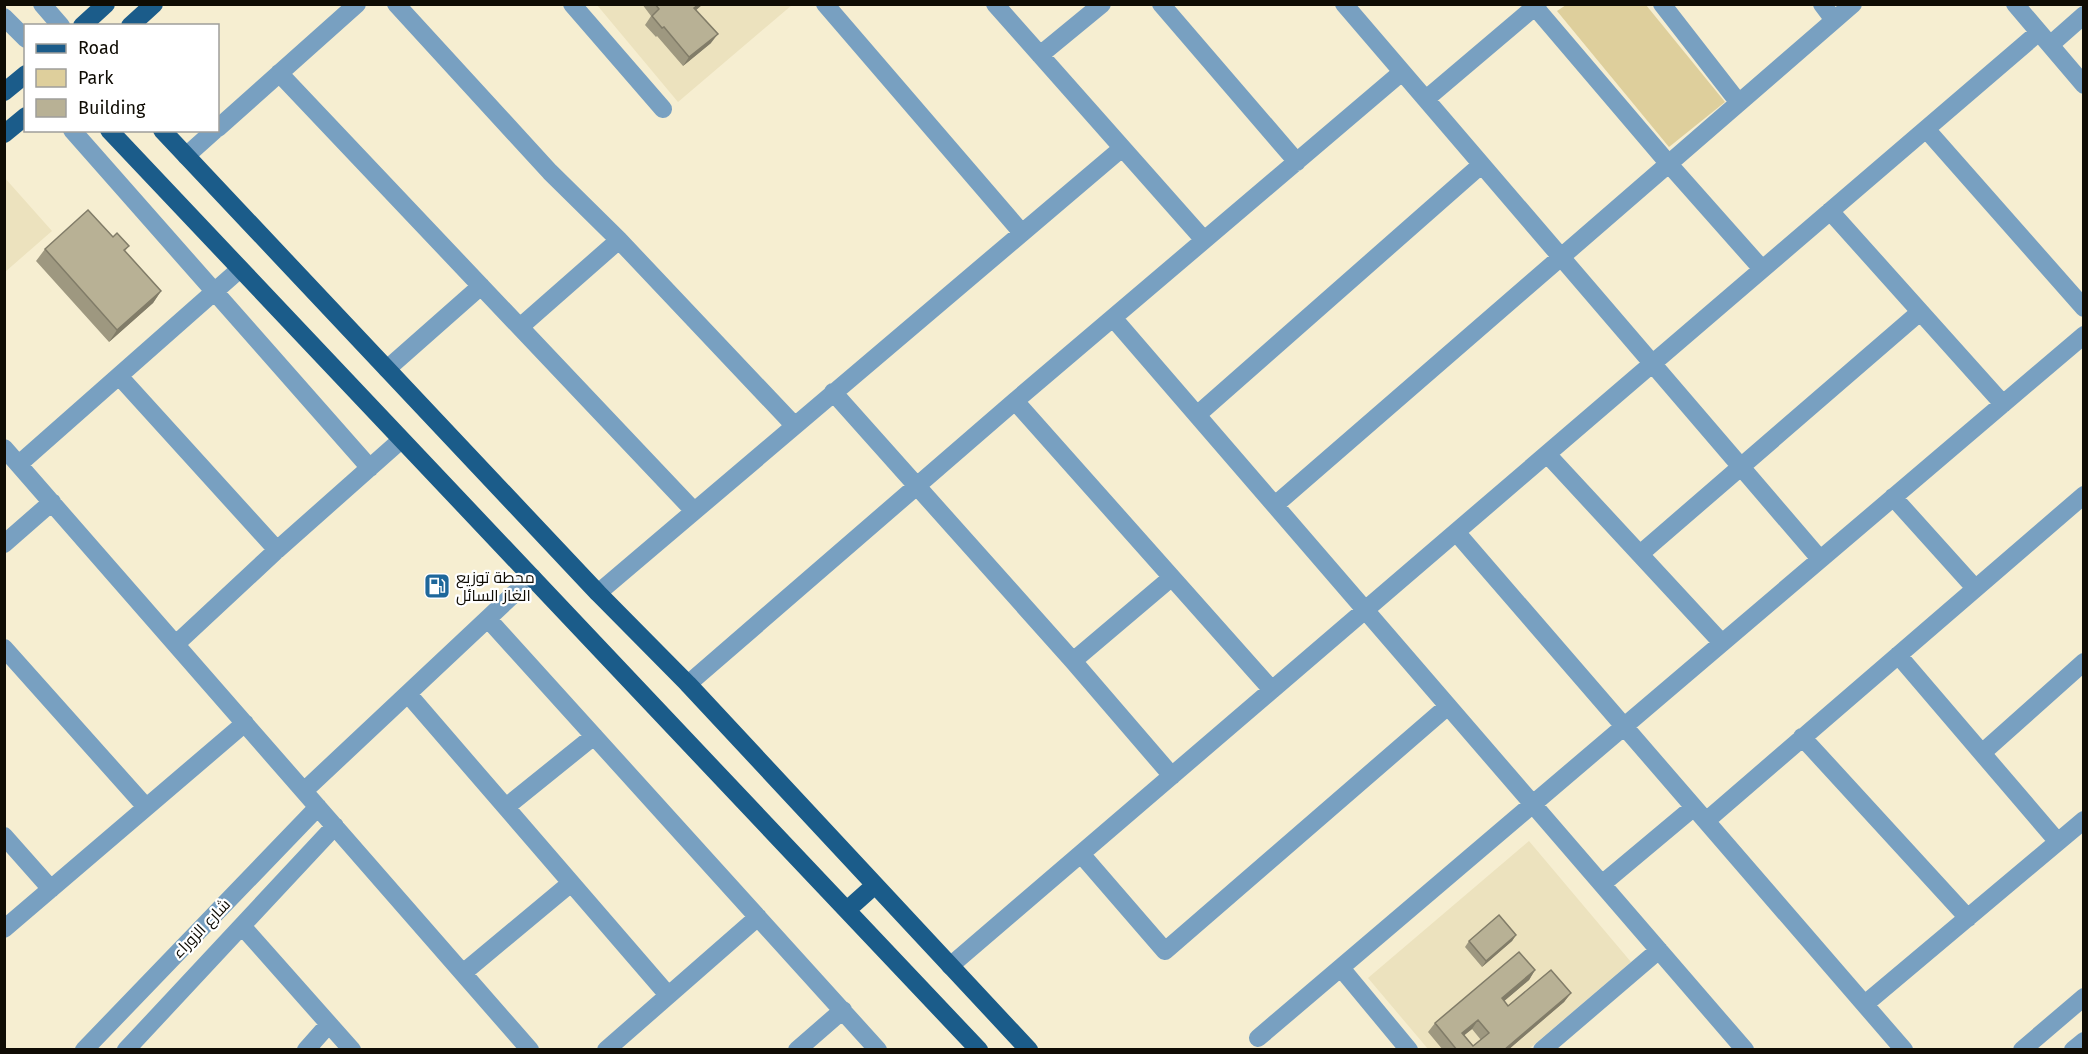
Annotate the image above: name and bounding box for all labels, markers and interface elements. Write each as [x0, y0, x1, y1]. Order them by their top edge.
legend [24, 24, 219, 132]
text: Road [78, 37, 120, 59]
text: Park [78, 67, 114, 89]
text: Building [78, 97, 146, 119]
place label: محطة توزيع الغاز السائل [456, 568, 535, 606]
fuel station icon: محطة توزيع الغاز السائل [422, 571, 452, 601]
street label: شارع الزوراء [169, 895, 236, 963]

